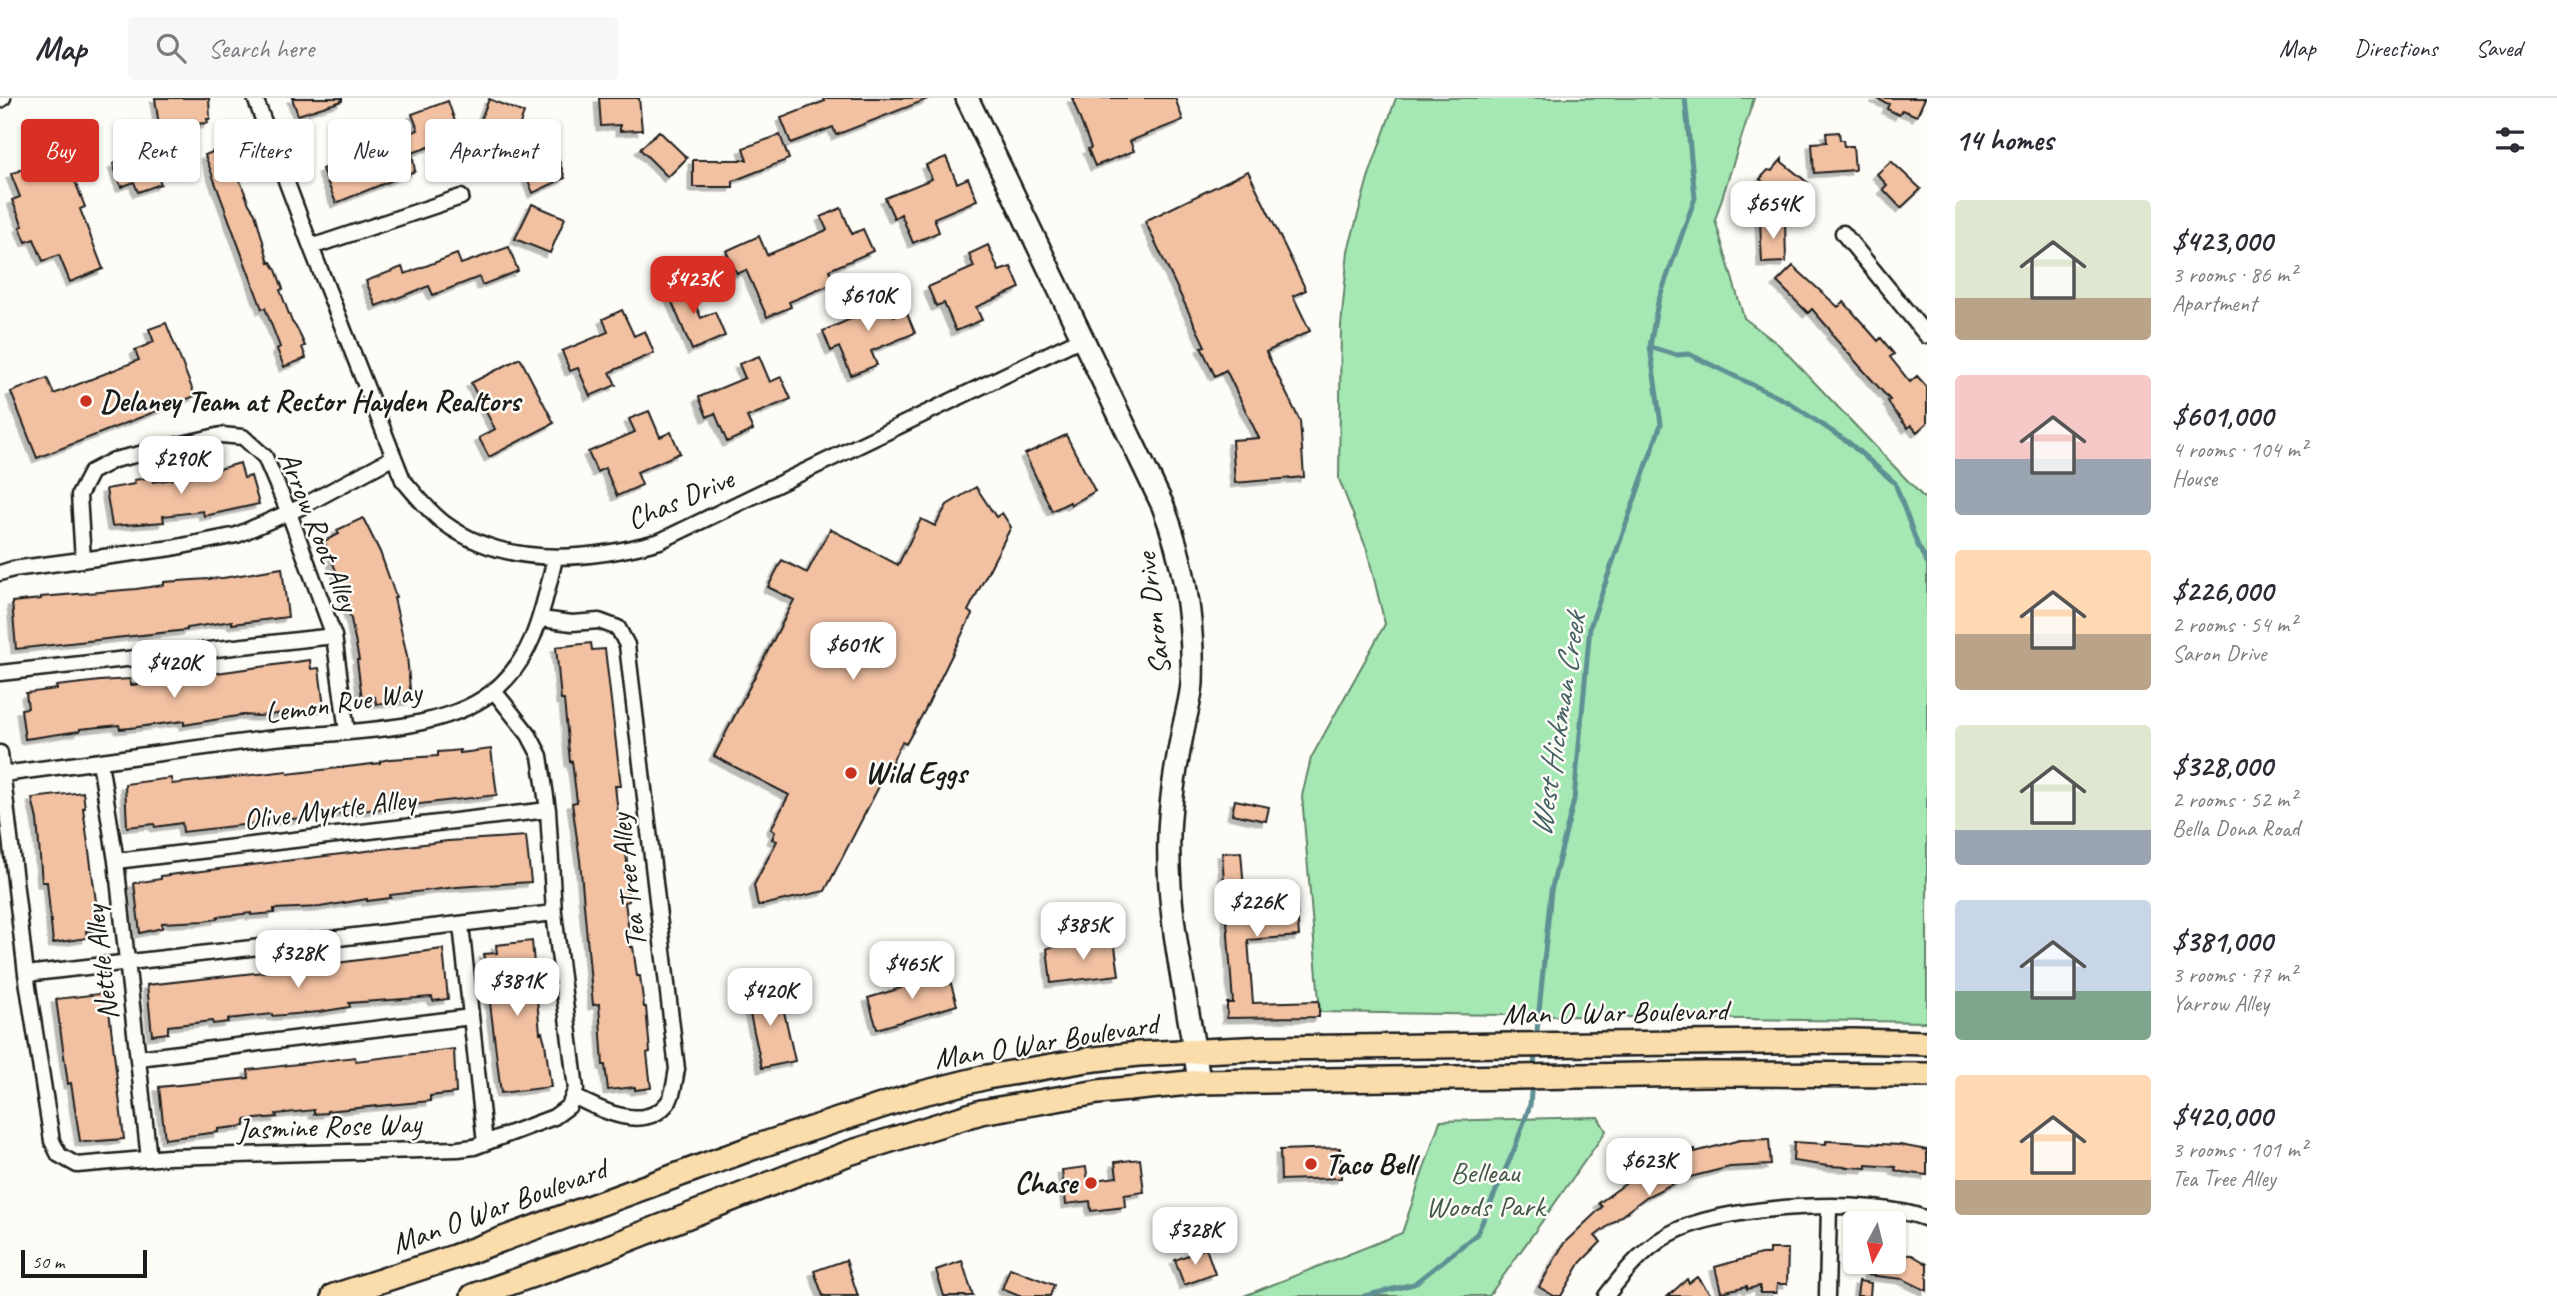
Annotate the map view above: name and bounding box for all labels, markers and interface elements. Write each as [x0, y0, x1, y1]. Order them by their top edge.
search box [128, 17, 618, 80]
text: Map [35, 27, 86, 69]
icon: search [152, 29, 190, 67]
text: Search here [208, 32, 314, 65]
text: Map [2279, 33, 2316, 63]
text: Directions [2354, 33, 2437, 63]
text: Saved [2475, 33, 2522, 63]
chip: Buy [21, 119, 99, 182]
chip: Rent [113, 119, 200, 182]
chip: Filters [214, 119, 314, 182]
chip: New [328, 119, 411, 182]
chip: Apartment [425, 119, 561, 182]
text: 14 homes [1955, 121, 2053, 159]
icon: filters [2491, 121, 2529, 159]
pin: $654K [1724, 181, 1822, 241]
text: $654K [1746, 189, 1800, 218]
text: $423,000 [2172, 222, 2272, 260]
icon: home [2011, 228, 2095, 312]
pin: $423K [644, 256, 742, 316]
text: 3 rooms · 86 m² [2172, 260, 2296, 289]
text: $423K [666, 264, 720, 293]
pin: $610K [819, 274, 917, 333]
text: $610K [841, 281, 895, 310]
text: Apartment [2172, 289, 2257, 318]
place label: Delaney Team at Rector Hayden Realtors [100, 382, 524, 420]
marker: Delaney Team at Rector Hayden Realtors [78, 393, 94, 409]
text: $601,000 [2172, 397, 2273, 435]
icon: home [2011, 403, 2095, 487]
text: 4 rooms · 104 m² [2172, 435, 2307, 464]
pin: $290K [132, 436, 230, 496]
text: $290K [155, 444, 207, 473]
street label: Arrow Root Alley [270, 445, 369, 619]
street label: Chas Drive [621, 459, 741, 538]
text: House [2172, 464, 2217, 493]
street label: Saron Drive [1126, 548, 1179, 677]
text: $226,000 [2172, 572, 2273, 610]
icon: home [2011, 578, 2095, 662]
water label: West Hickman Creek [1520, 606, 1596, 839]
text: 2 rooms · 54 m² [2172, 610, 2296, 639]
pin: $601K [804, 622, 902, 682]
text: $601K [826, 630, 880, 659]
text: Saron Drive [2172, 639, 2266, 668]
pin: $420K [125, 640, 223, 700]
text: $420K [147, 648, 201, 677]
street label: Lemon Rue Way [262, 672, 426, 732]
text: $328,000 [2172, 747, 2272, 785]
icon: home [2011, 753, 2095, 837]
place label: Wild Eggs [865, 754, 970, 792]
marker: Wild Eggs [843, 765, 859, 781]
street label: Olive Myrtle Alley [241, 779, 420, 838]
text: 2 rooms · 52 m² [2172, 785, 2296, 814]
street label: Tea Tree Alley [601, 809, 655, 950]
text: Bella Dona Road [2172, 814, 2299, 843]
pin: $226K [1208, 880, 1306, 939]
text: $226K [1230, 887, 1284, 916]
street label: Nettle Alley [75, 901, 127, 1022]
pin: $385K [1034, 902, 1132, 962]
text: $385K [1057, 910, 1109, 939]
text: $381,000 [2172, 922, 2272, 960]
icon: home [2011, 928, 2095, 1012]
pin: $328K [249, 930, 347, 990]
text: $328K [271, 938, 325, 967]
pin: $465K [863, 942, 961, 1001]
text: $465K [885, 949, 939, 978]
pin: $381K [468, 958, 566, 1018]
text: 3 rooms · 77 m² [2172, 960, 2296, 989]
text: $381K [490, 966, 544, 995]
pin: $420K [721, 968, 819, 1028]
text: $420K [743, 976, 797, 1005]
text: Yarrow Alley [2172, 989, 2269, 1018]
street label: Man O War Boulevard [1502, 991, 1733, 1033]
street label: Man O War Boulevard [931, 1004, 1165, 1077]
text: $420,000 [2172, 1097, 2272, 1135]
icon: home [2011, 1103, 2095, 1187]
street label: Jasmine Rose Way [234, 1104, 424, 1148]
text: 3 rooms · 101 m² [2172, 1135, 2307, 1164]
pin: $623K [1600, 1138, 1698, 1198]
place label: Taco Bell [1325, 1145, 1420, 1183]
text: $623K [1622, 1146, 1676, 1175]
street label: Man O War Boulevard [386, 1148, 616, 1263]
park label: Belleau Woods Park [1426, 1153, 1546, 1225]
marker: Taco Bell [1303, 1156, 1319, 1172]
place label: Chase [1015, 1164, 1079, 1202]
text: Tea Tree Alley [2172, 1164, 2276, 1193]
marker: Chase [1083, 1175, 1099, 1191]
pin: $328K [1146, 1208, 1244, 1267]
north arrow [1843, 1211, 1906, 1274]
map controls [1843, 1211, 1906, 1274]
text: $328K [1168, 1215, 1222, 1244]
scale bar [21, 1247, 147, 1279]
text: 50 m [32, 1250, 64, 1274]

